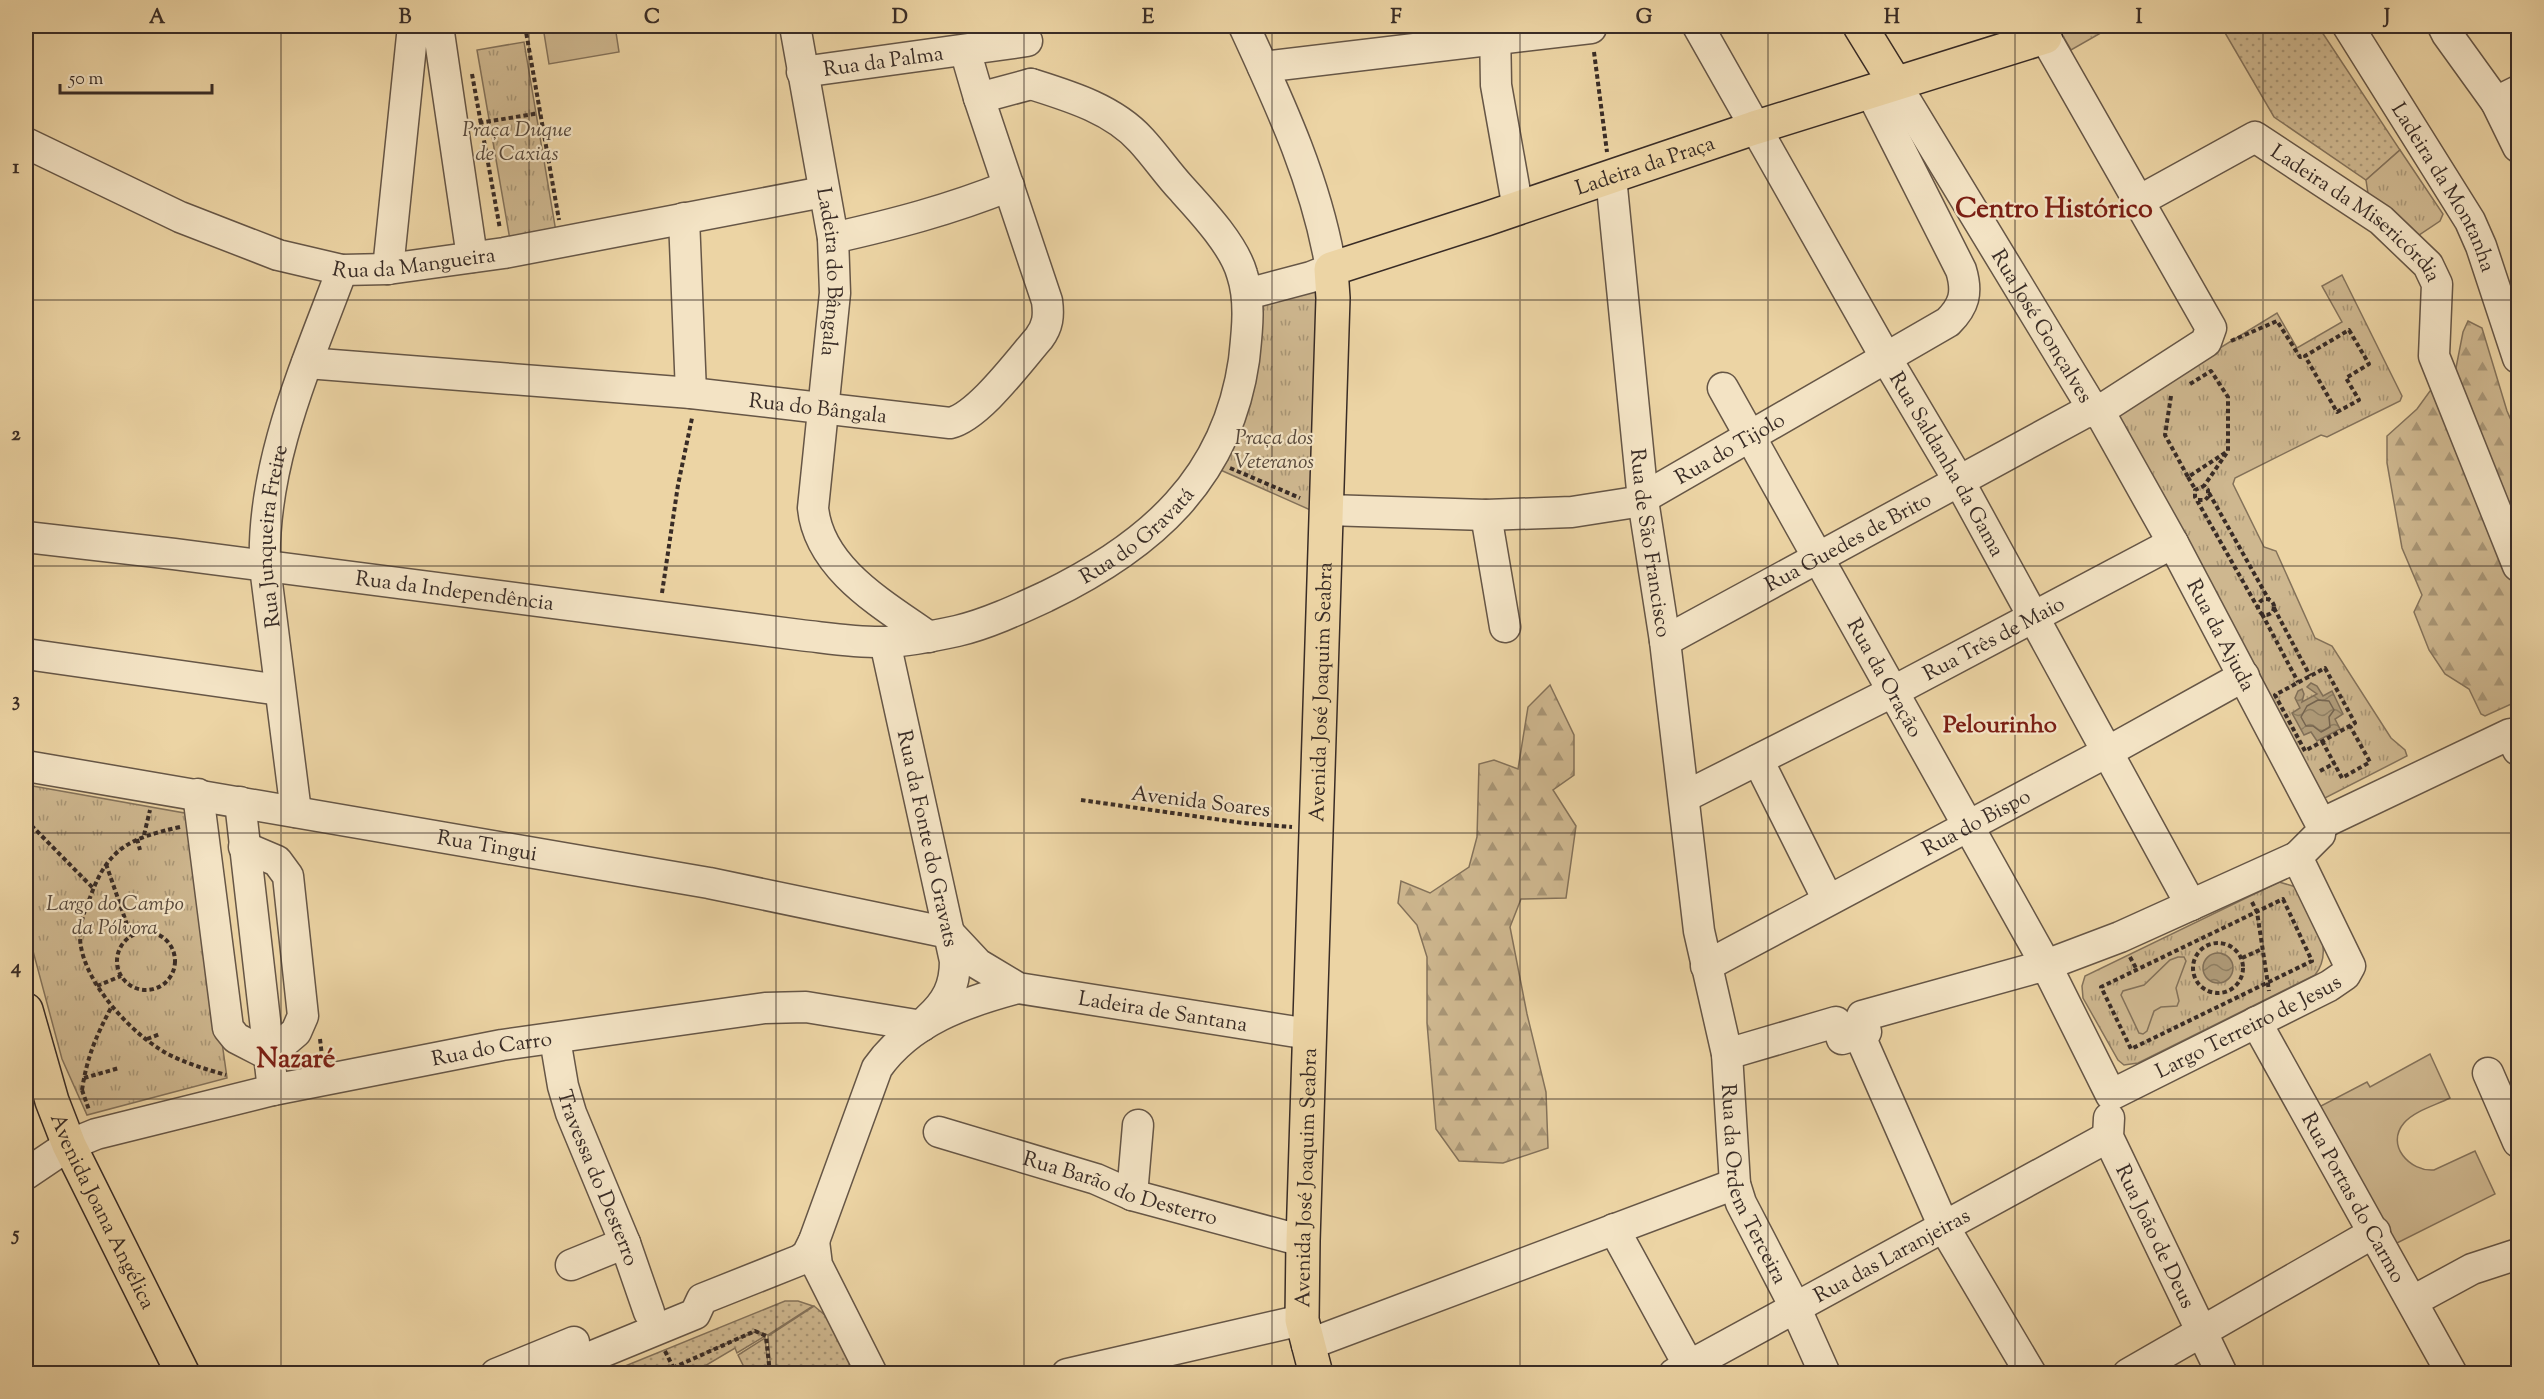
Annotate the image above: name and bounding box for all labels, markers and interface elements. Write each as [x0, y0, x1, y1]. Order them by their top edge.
text: A [149, 4, 166, 33]
text: B [399, 4, 412, 33]
text: C [644, 4, 660, 33]
text: D [892, 4, 908, 33]
text: E [1142, 4, 1155, 33]
text: F [1390, 4, 1402, 33]
text: G [1636, 4, 1653, 33]
text: H [1884, 4, 1900, 33]
text: I [2136, 4, 2143, 33]
text: J [2382, 4, 2390, 33]
street label: Rua da Palma [822, 40, 946, 86]
scale bar [60, 57, 212, 95]
text: 50 m [68, 67, 104, 93]
street label: Ladeira da Montanha [2383, 97, 2502, 277]
park label: Praça Duque de Caxias [462, 116, 572, 170]
street label: Ladeira da Praça [1572, 129, 1720, 205]
street label: Ladeira da Misericórdia [2264, 138, 2447, 288]
text: 1 [13, 154, 20, 183]
street label: Ladeira do Bângala [807, 185, 848, 358]
district label: Centro Histórico [1955, 191, 2153, 230]
street label: Rua da Mangueira [329, 241, 498, 288]
street label: Rua José Gonçalves [1982, 244, 2099, 409]
street label: Rua Saldanha da Gama [1881, 367, 2011, 563]
street label: Rua do Bângala [747, 387, 889, 433]
street label: Rua do Tijolo [1670, 406, 1791, 493]
text: 2 [11, 421, 21, 450]
park label: Praça dos Veteranos [1234, 424, 1314, 478]
street label: Rua Junqueira Freire [252, 442, 297, 630]
street label: Rua de São Francisco [1621, 447, 1677, 640]
street label: Rua do Gravatá [1075, 482, 1203, 593]
street label: Rua Guedes de Brito [1760, 486, 1937, 601]
street label: Avenida José Joaquim Seabra [1303, 561, 1342, 822]
street label: Rua da Independência [354, 565, 556, 620]
street label: Rua da Ajuda [2178, 574, 2262, 697]
street label: Rua Três de Maio [1918, 590, 2071, 690]
street label: Rua da Oração [1838, 614, 1929, 744]
text: 3 [12, 687, 20, 716]
district label: Pelourinho [1943, 709, 2057, 743]
street label: Rua da Fonte do Gravats [888, 727, 964, 950]
street label: Avenida Soares [1130, 780, 1272, 826]
street label: Rua do Bispo [1917, 782, 2036, 865]
street label: Rua Tingui [435, 824, 539, 870]
park label: Largo do Campo da Pólvora [46, 890, 184, 944]
text: 4 [10, 954, 21, 983]
street label: Largo Terreiro de Jesus [2151, 969, 2348, 1087]
street label: Ladeira de Santana [1076, 985, 1250, 1041]
street label: Rua do Carro [429, 1025, 554, 1075]
district label: Nazaré [257, 1041, 335, 1080]
street label: Avenida José Joaquim Seabra [1289, 1047, 1326, 1308]
street label: Rua da Ordem Terceira [1712, 1083, 1794, 1290]
street label: Travessa do Desterro [548, 1087, 645, 1271]
street label: Rua Portas do Carmo [2292, 1108, 2412, 1289]
street label: Avenida Joana Angélica [41, 1110, 162, 1315]
street label: Rua Barão do Desterro [1019, 1145, 1221, 1234]
street label: Rua João de Deus [2106, 1160, 2201, 1314]
street label: Rua das Laranjeiras [1809, 1202, 1976, 1312]
text: 5 [11, 1221, 20, 1250]

